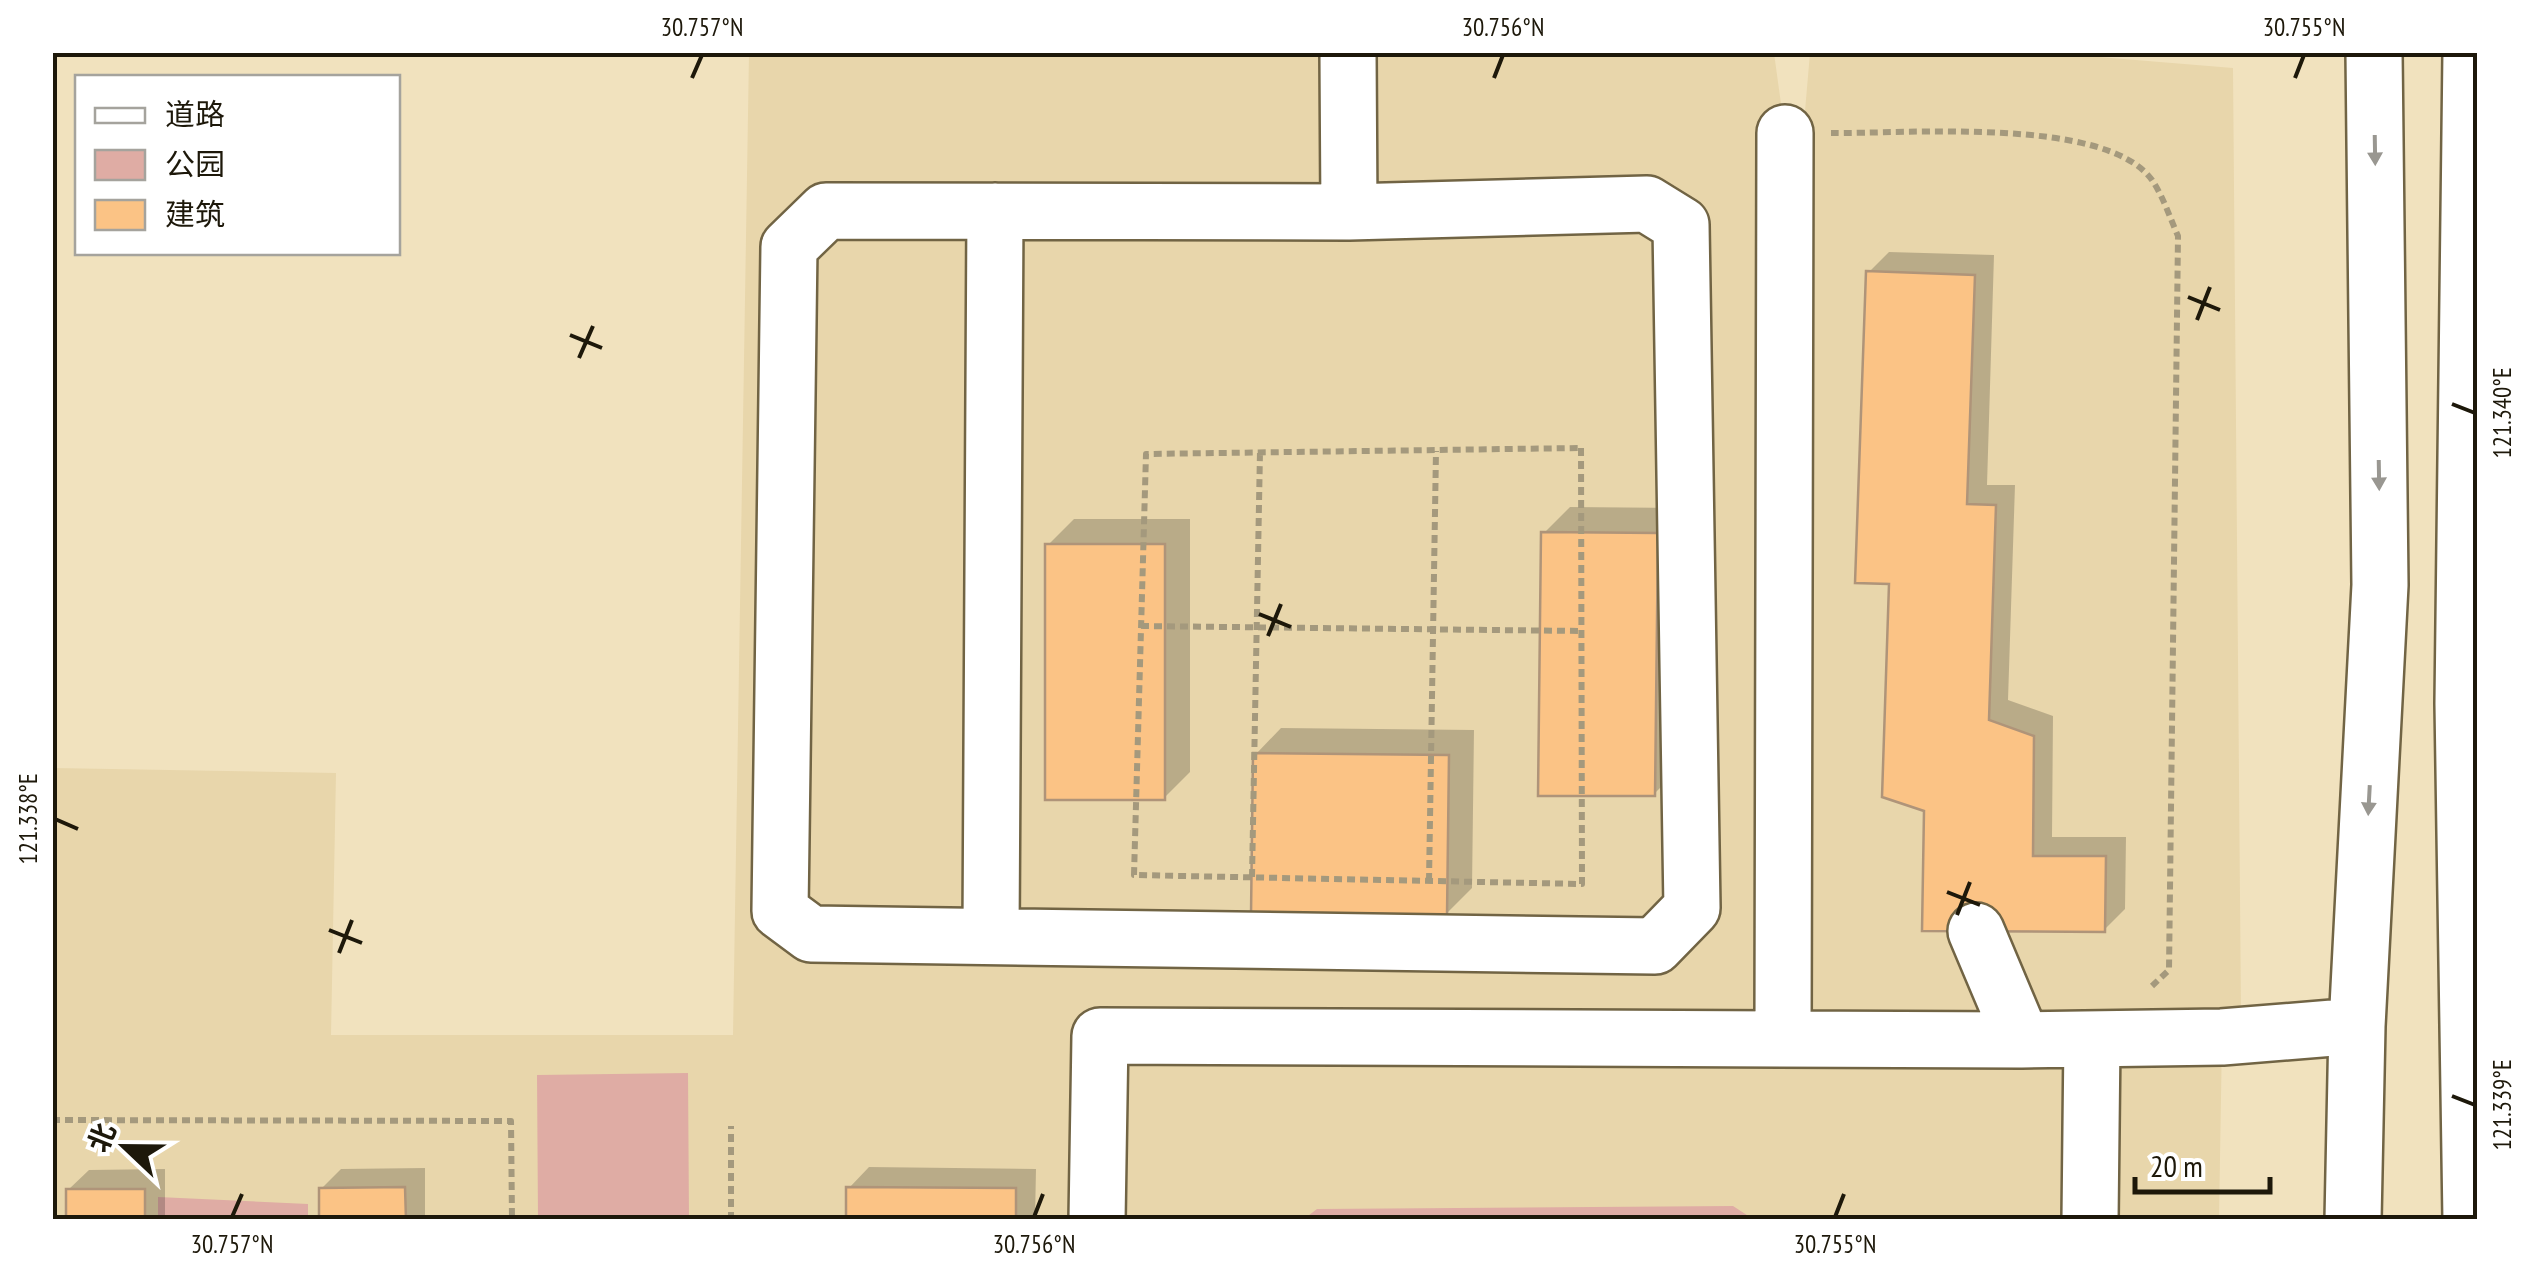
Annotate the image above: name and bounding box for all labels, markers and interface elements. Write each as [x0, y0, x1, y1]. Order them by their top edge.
text: 30.757°N [661, 11, 743, 43]
text: 30.756°N [1462, 11, 1544, 43]
text: 30.755°N [2263, 11, 2345, 43]
legend [75, 75, 400, 255]
text: 道路 [165, 94, 225, 133]
one-way arrow [2368, 134, 2384, 166]
text: 公园 [165, 144, 225, 183]
text: 建筑 [165, 194, 225, 233]
text: 121.340°E [2486, 367, 2518, 459]
one-way arrow [2371, 459, 2387, 491]
text: 121.338°E [12, 773, 44, 865]
one-way arrow [2361, 784, 2377, 816]
text: 121.339°E [2486, 1059, 2518, 1151]
north arrow [75, 1097, 175, 1197]
text: 北 [79, 1118, 124, 1157]
scale bar [2135, 1132, 2270, 1194]
text: 20 m [2150, 1146, 2203, 1185]
text: 30.757°N [191, 1228, 273, 1260]
text: 30.756°N [993, 1228, 1075, 1260]
text: 30.755°N [1794, 1228, 1876, 1260]

